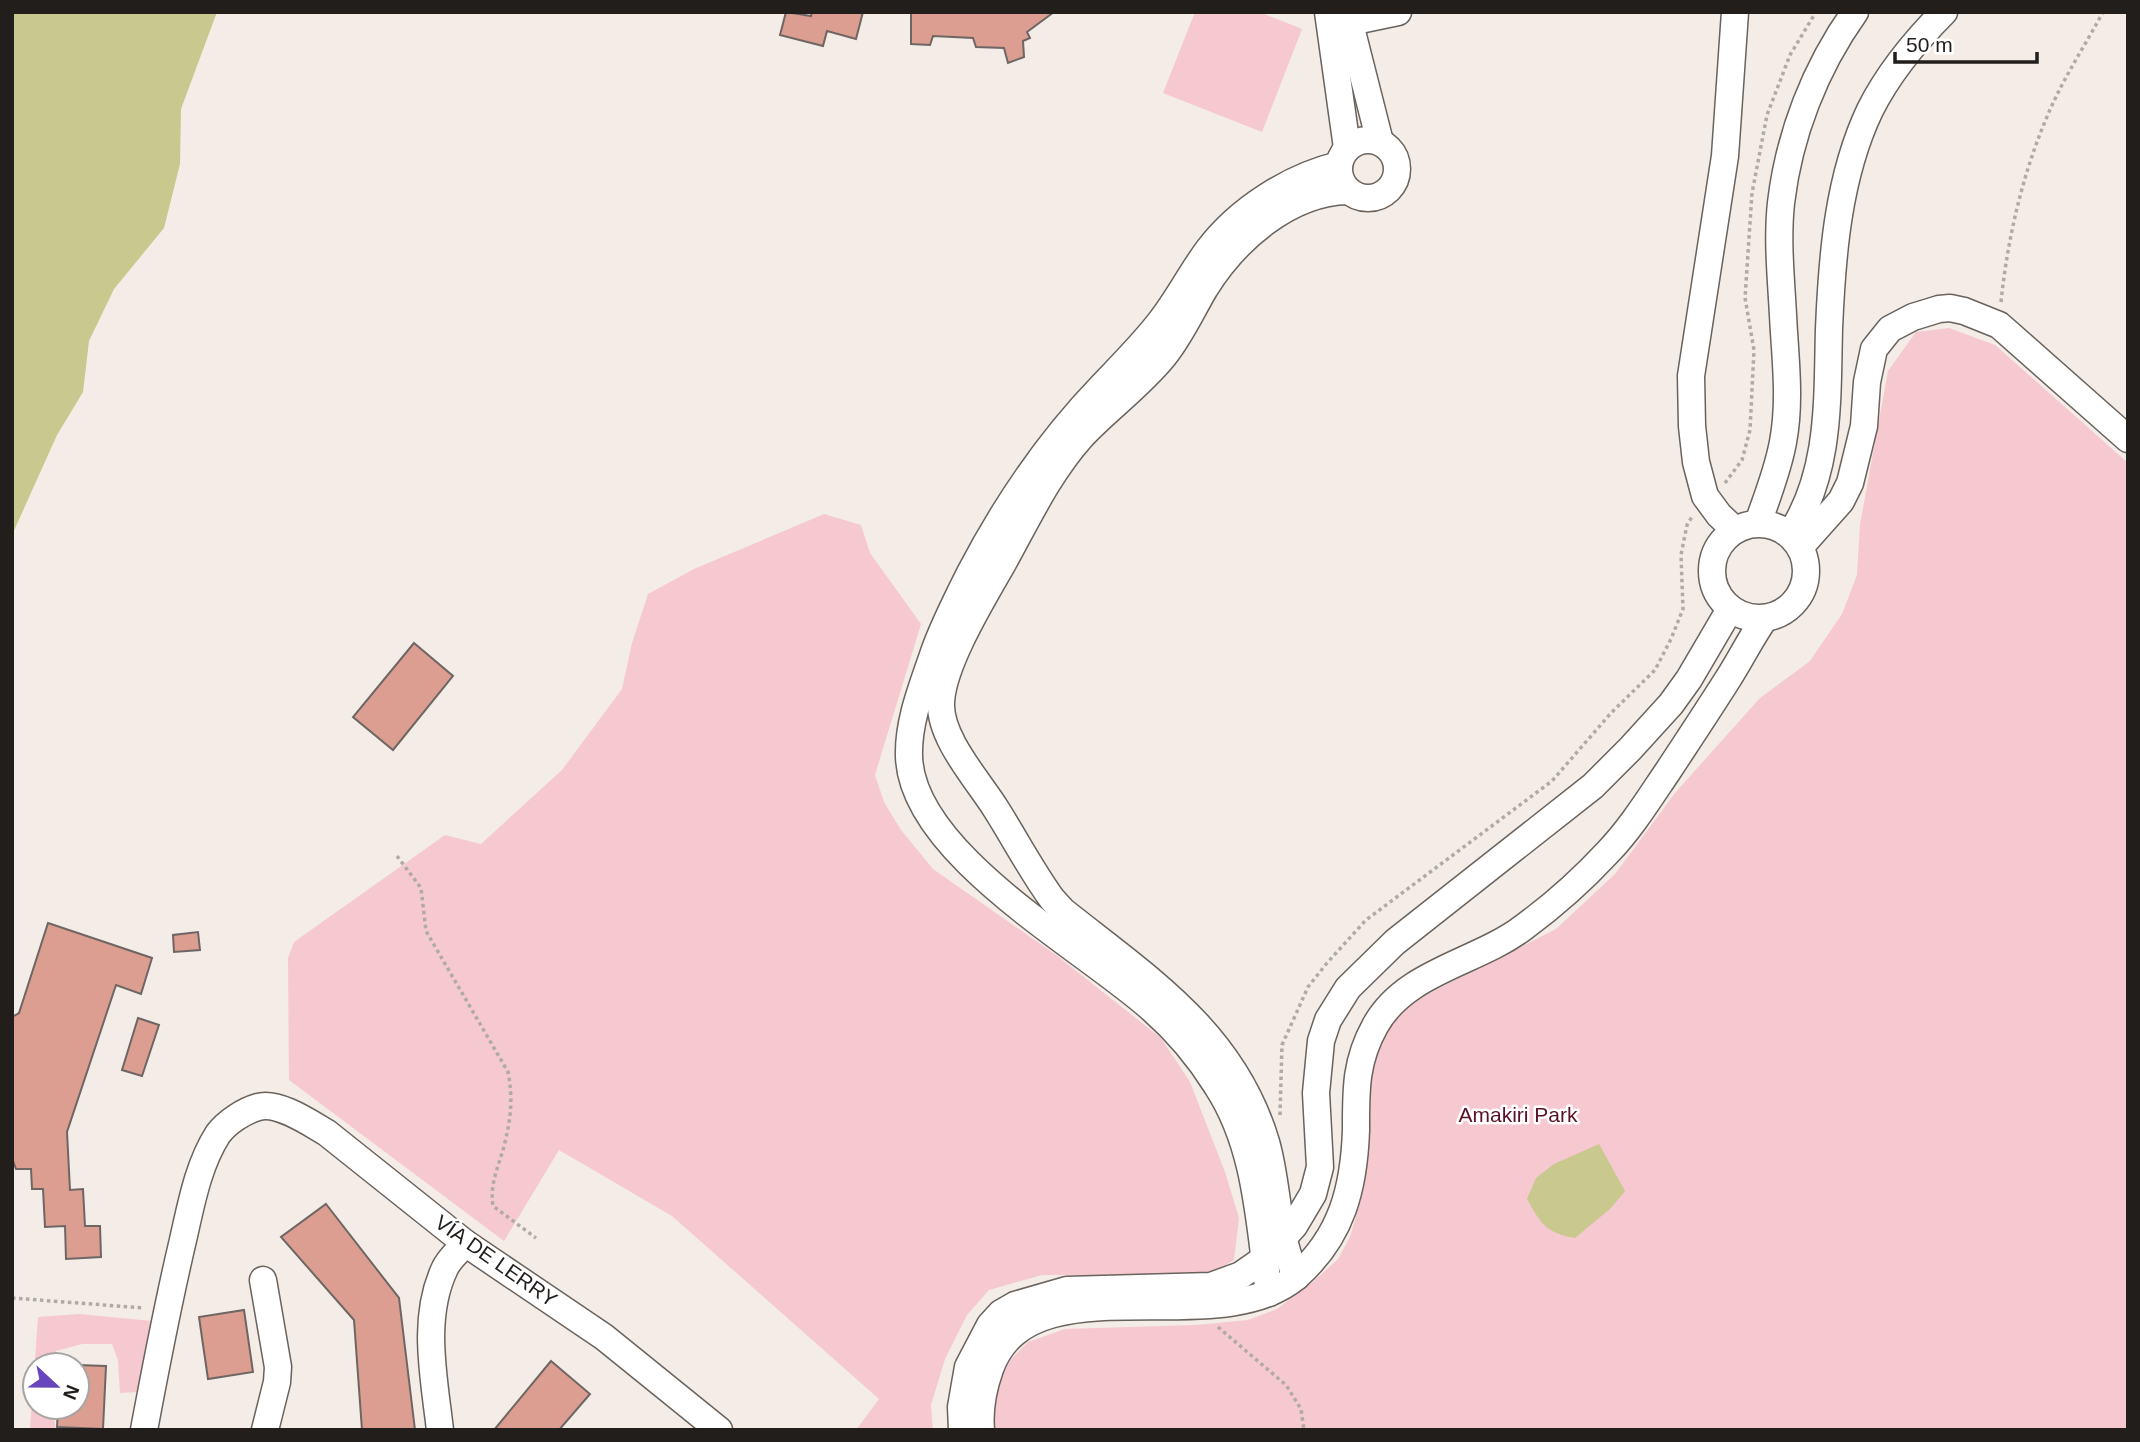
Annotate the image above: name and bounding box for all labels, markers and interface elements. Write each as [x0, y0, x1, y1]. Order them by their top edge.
scale bar [1895, 21, 2037, 65]
text: 50 m [1906, 33, 1953, 56]
park label: Amakiri Park [1458, 1103, 1578, 1126]
street label: VÍA DE LERRY [431, 1210, 562, 1311]
north arrow [21, 1351, 91, 1421]
text: N [59, 1382, 84, 1402]

